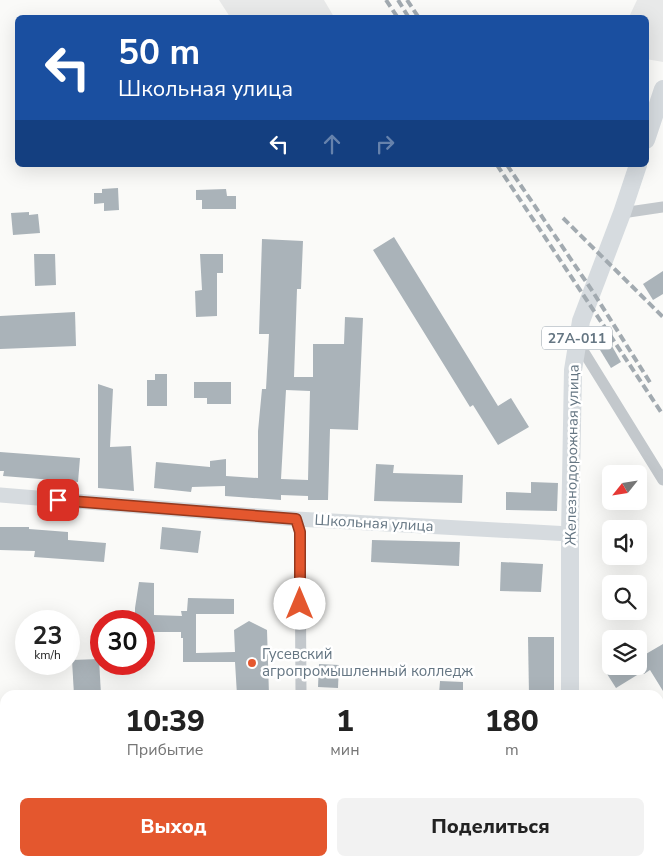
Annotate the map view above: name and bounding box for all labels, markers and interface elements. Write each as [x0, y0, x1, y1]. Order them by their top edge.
text: 50 m [118, 29, 200, 76]
icon: left [35, 35, 100, 100]
text: Школьная улица [118, 74, 293, 104]
icon: left [265, 130, 293, 158]
icon: ahead [318, 130, 346, 158]
icon: right [371, 130, 399, 158]
road number: 27А-011 [542, 326, 612, 349]
street label: Железнодорожная улица [560, 364, 584, 546]
north arrow [602, 465, 648, 510]
map controls [602, 465, 647, 675]
pin [37, 479, 79, 521]
icon: arrive [44, 486, 72, 514]
street label: Школьная улица [314, 510, 434, 536]
button: sound [602, 520, 647, 565]
button: search [602, 575, 647, 620]
position arrow [273, 577, 325, 629]
speed limit sign: 30 [90, 610, 155, 675]
text: 23 [32, 619, 63, 653]
button: layers [602, 630, 647, 675]
place label: Гусевский агропромышленный колледж [262, 644, 473, 681]
text: km/h [34, 647, 61, 663]
marker: Гусевский агропромышленный колледж [246, 657, 258, 669]
text: 10:39 [125, 701, 205, 742]
text: 1 [336, 701, 354, 742]
text: 180 [485, 701, 539, 742]
text: Прибытие [127, 739, 204, 761]
text: мин [330, 739, 360, 761]
text: m [505, 739, 519, 761]
button: Выход [20, 798, 327, 856]
button: Поделиться [337, 798, 644, 856]

